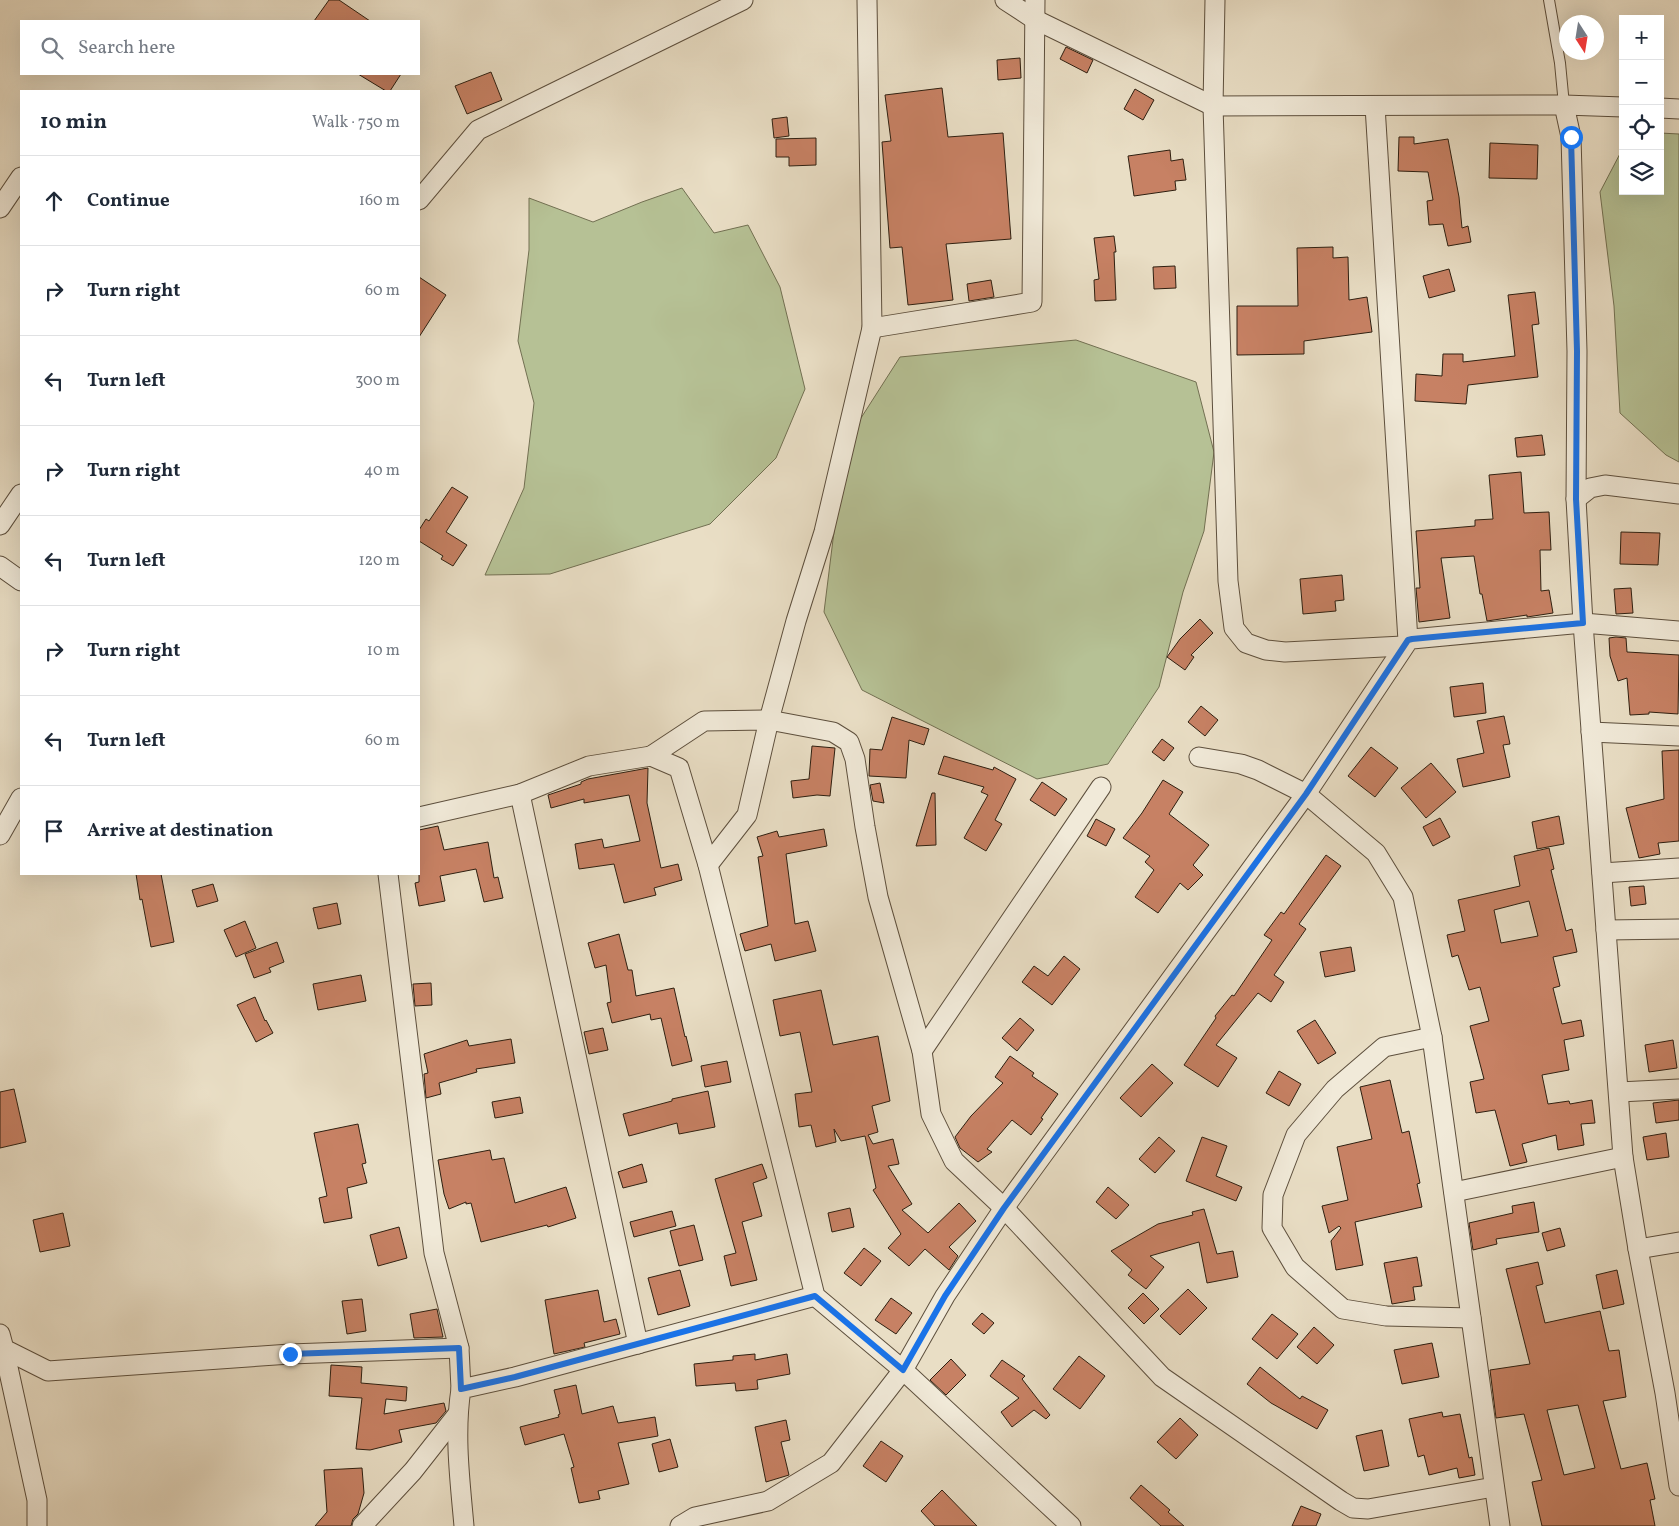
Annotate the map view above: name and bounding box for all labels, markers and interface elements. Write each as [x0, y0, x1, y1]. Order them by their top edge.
north arrow [1559, 15, 1604, 60]
map controls [1619, 15, 1664, 195]
button: + [1619, 15, 1664, 60]
search box [20, 20, 420, 75]
icon: search [38, 34, 66, 62]
text: Search here [78, 35, 175, 61]
button: − [1619, 60, 1664, 105]
button: locate [1619, 105, 1664, 150]
text: 10 min [40, 108, 107, 137]
text: Walk · 750 m [312, 112, 400, 134]
route start [1560, 126, 1583, 149]
button: layers [1619, 150, 1664, 195]
icon: ahead [40, 187, 68, 215]
text: Continue [87, 188, 170, 214]
text: 160 m [359, 190, 400, 212]
icon: right [40, 277, 68, 305]
text: Turn right [87, 278, 180, 304]
text: 60 m [365, 280, 400, 302]
icon: left [40, 367, 68, 395]
text: Turn left [87, 368, 166, 394]
text: 300 m [355, 370, 400, 392]
icon: right [40, 457, 68, 485]
text: Turn right [87, 458, 180, 484]
text: 40 m [364, 460, 400, 482]
icon: left [40, 547, 68, 575]
text: Turn left [87, 548, 166, 574]
text: 120 m [358, 550, 400, 572]
icon: right [40, 637, 68, 665]
text: Turn right [87, 638, 180, 664]
text: 10 m [367, 640, 400, 662]
icon: left [40, 727, 68, 755]
text: Turn left [87, 728, 166, 754]
text: 60 m [365, 730, 400, 752]
icon: arrive [40, 817, 68, 845]
text: Arrive at destination [87, 818, 273, 844]
route end [279, 1343, 302, 1366]

